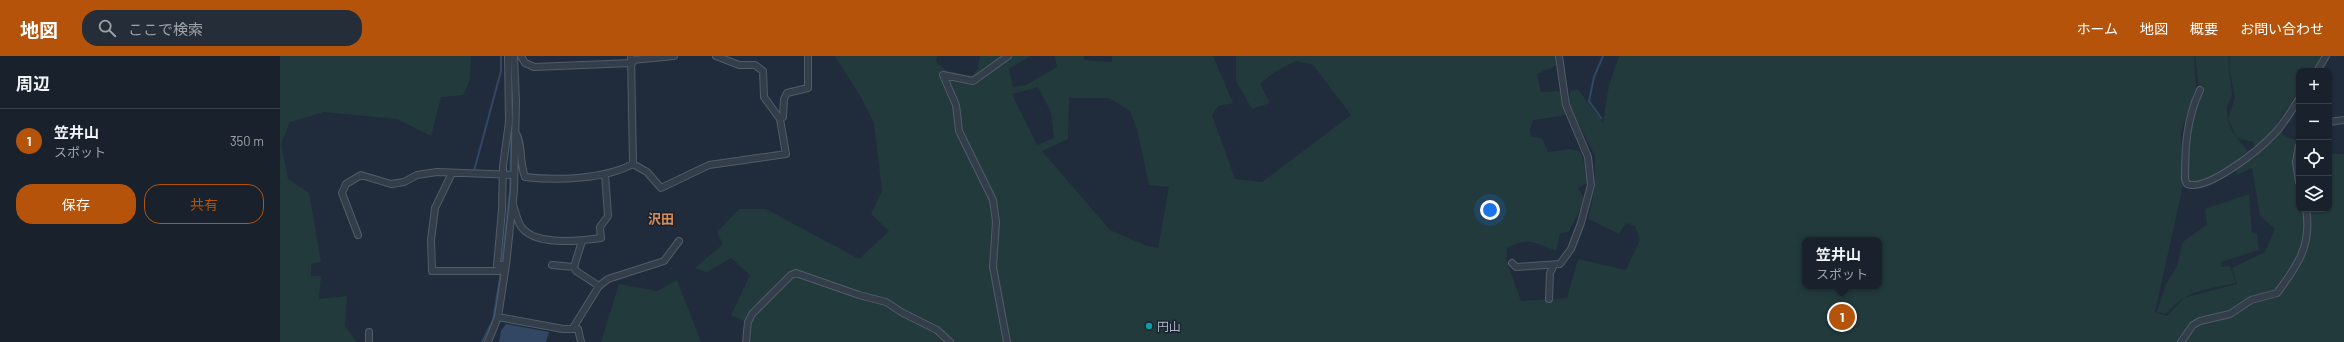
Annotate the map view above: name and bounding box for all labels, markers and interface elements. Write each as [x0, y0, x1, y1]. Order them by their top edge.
search box [82, 10, 362, 46]
icon: search [96, 17, 118, 39]
text: 地図 [20, 18, 58, 41]
text: ここで検索 [128, 20, 203, 38]
text: ホーム [2076, 20, 2118, 37]
text: 地図 [2140, 20, 2168, 37]
text: 概要 [2190, 20, 2218, 37]
text: お問い合わせ [2240, 20, 2324, 37]
map controls [2296, 68, 2332, 212]
button: + [2296, 68, 2332, 104]
text: 周辺 [16, 73, 50, 93]
button: − [2296, 104, 2332, 140]
text: 笠井山 [54, 123, 99, 141]
text: 1 [27, 133, 31, 149]
text: 350 m [230, 133, 264, 149]
button: locate [2296, 140, 2332, 176]
text: スポット [54, 144, 106, 160]
button: layers [2296, 176, 2332, 212]
button: 保存 [16, 184, 136, 224]
button: 共有 [144, 184, 264, 224]
your location [1480, 200, 1500, 220]
district label: 沢田 [648, 211, 674, 227]
popup [1802, 237, 1882, 289]
text: 笠井山 [1816, 245, 1861, 263]
text: スポット [1816, 266, 1868, 282]
pin: 1 [1829, 302, 1855, 332]
place label: 円山 [1157, 319, 1181, 333]
marker: 円山 [1144, 321, 1154, 331]

